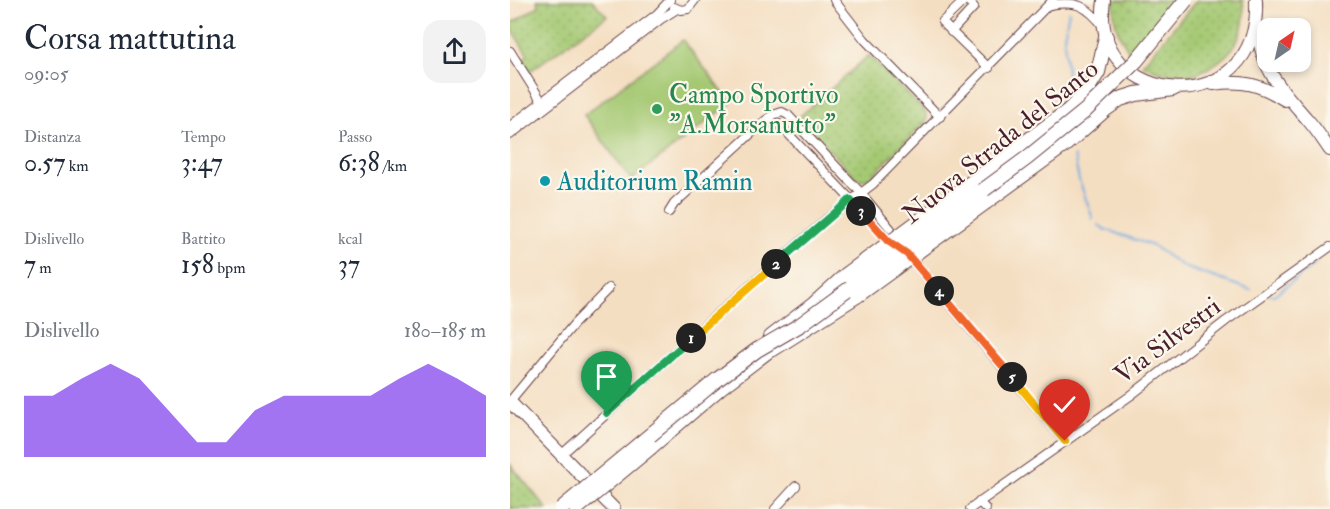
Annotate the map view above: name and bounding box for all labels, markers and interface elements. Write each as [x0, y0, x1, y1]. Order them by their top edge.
text: Corsa mattutina [24, 18, 236, 59]
north arrow [1257, 18, 1311, 72]
map controls [1257, 18, 1311, 72]
button: share [423, 20, 486, 83]
street label: Nuova Strada del Santo [896, 53, 1105, 231]
text: 09:05 [24, 61, 69, 86]
place label: Campo Sportivo "A.Morsanutto" [669, 79, 838, 141]
marker: Campo Sportivo "A.Morsanutto" [650, 102, 664, 116]
text: Distanza [24, 127, 81, 147]
text: Tempo [181, 127, 226, 147]
text: Passo [338, 127, 372, 147]
text: 0.57 [24, 147, 65, 179]
text: 3:47 [181, 147, 223, 179]
text: 6:38 [338, 147, 380, 179]
text: km [65, 156, 89, 176]
text: /km [380, 156, 407, 176]
place label: Auditorium Ramin [556, 166, 753, 198]
marker: Auditorium Ramin [538, 174, 552, 188]
pin: 3 [846, 196, 876, 226]
text: 3 [858, 201, 864, 221]
text: Dislivello [24, 229, 84, 249]
text: Battito [181, 229, 225, 249]
text: kcal [338, 229, 363, 249]
text: 7 [24, 249, 36, 281]
text: 158 [181, 249, 214, 281]
text: 37 [338, 249, 360, 281]
pin: 2 [761, 249, 791, 279]
text: 2 [772, 254, 780, 274]
text: m [36, 258, 52, 278]
text: bpm [214, 258, 246, 278]
pin: 4 [924, 276, 954, 306]
text: 4 [935, 281, 943, 301]
street label: Via Silvestri [1108, 290, 1227, 391]
text: Dislivello [24, 318, 99, 343]
text: 180–185 m [404, 318, 486, 343]
pin: 1 [676, 323, 706, 353]
text: 1 [688, 328, 694, 348]
pin [581, 351, 632, 413]
icon: arrive [590, 360, 623, 393]
pin: 5 [997, 362, 1027, 392]
text: 5 [1008, 367, 1016, 387]
pin [1039, 379, 1090, 441]
icon: check [1048, 388, 1081, 421]

